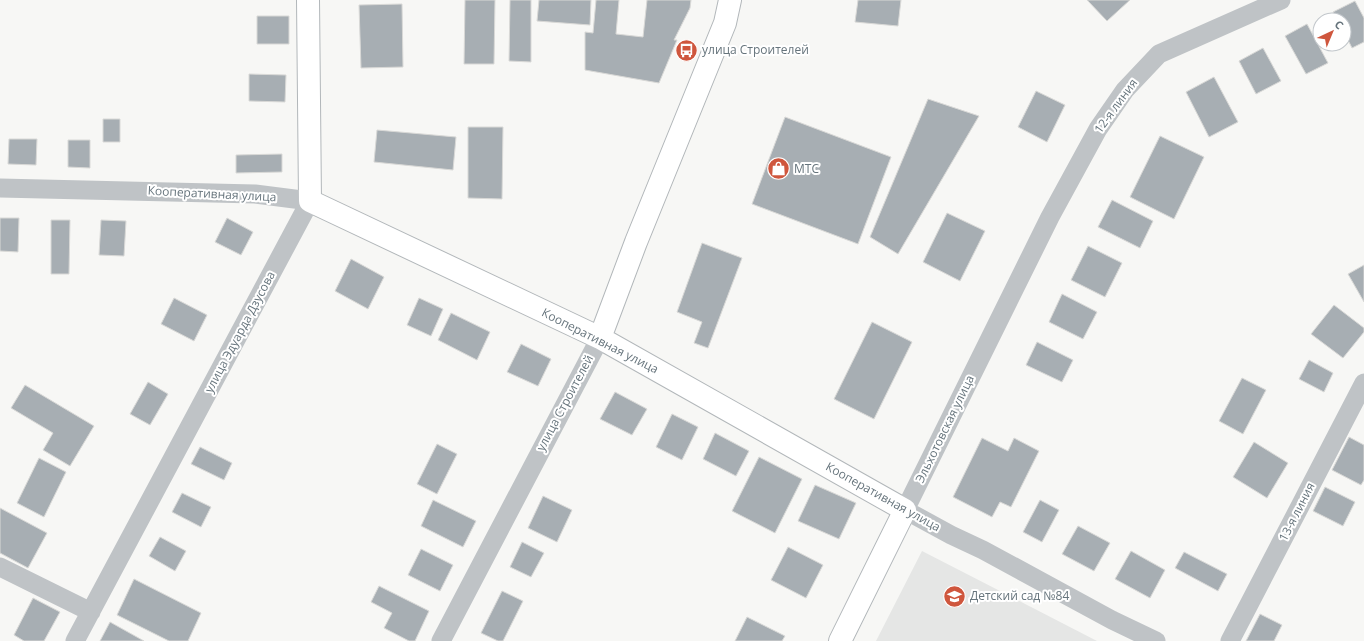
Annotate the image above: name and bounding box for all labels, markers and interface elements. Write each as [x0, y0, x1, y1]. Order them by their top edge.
north arrow [1312, 12, 1352, 52]
text: С [1332, 17, 1347, 32]
bus stop icon: улица Строителей [674, 37, 700, 63]
place label: улица Строителей [702, 41, 809, 58]
street label: 12-я линия [1090, 75, 1141, 136]
shop icon: МТС [766, 156, 792, 182]
place label: МТС [794, 160, 819, 177]
street label: Кооперативная улица [147, 182, 277, 205]
street label: улица Эдуарда Дзусова [200, 268, 279, 396]
street label: Кооперативная улица [539, 304, 661, 377]
street label: улица Строителей [532, 352, 597, 454]
street label: Эльхотовская улица [911, 372, 978, 485]
street label: Кооперативная улица [823, 458, 944, 535]
street label: 13-я линия [1275, 480, 1319, 544]
school or university icon: Детский сад №84 [942, 583, 968, 609]
place label: Детский сад №84 [970, 587, 1069, 604]

